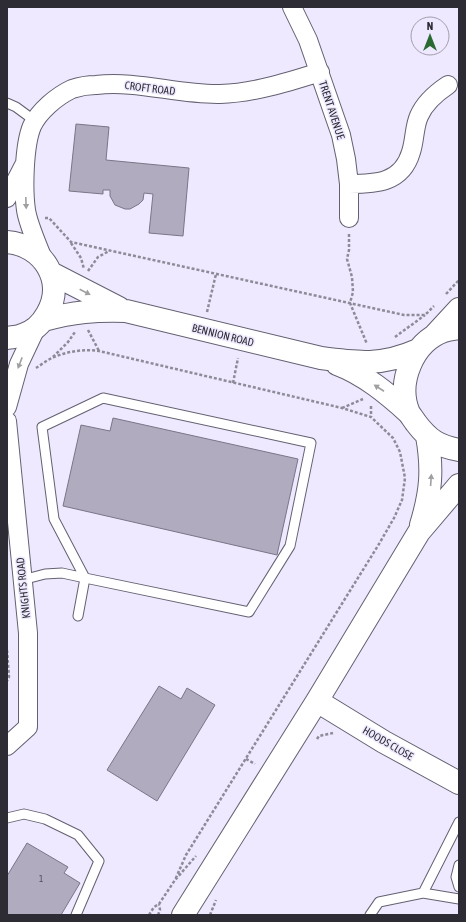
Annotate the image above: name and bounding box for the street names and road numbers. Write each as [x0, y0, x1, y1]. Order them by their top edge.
street label: CROFT ROAD [124, 79, 176, 97]
street label: TRENT AVENUE [317, 79, 347, 141]
street label: BENNION ROAD [191, 321, 255, 349]
street label: KNIGHTS ROAD [14, 557, 32, 619]
street label: HOODS CLOSE [361, 724, 416, 762]

